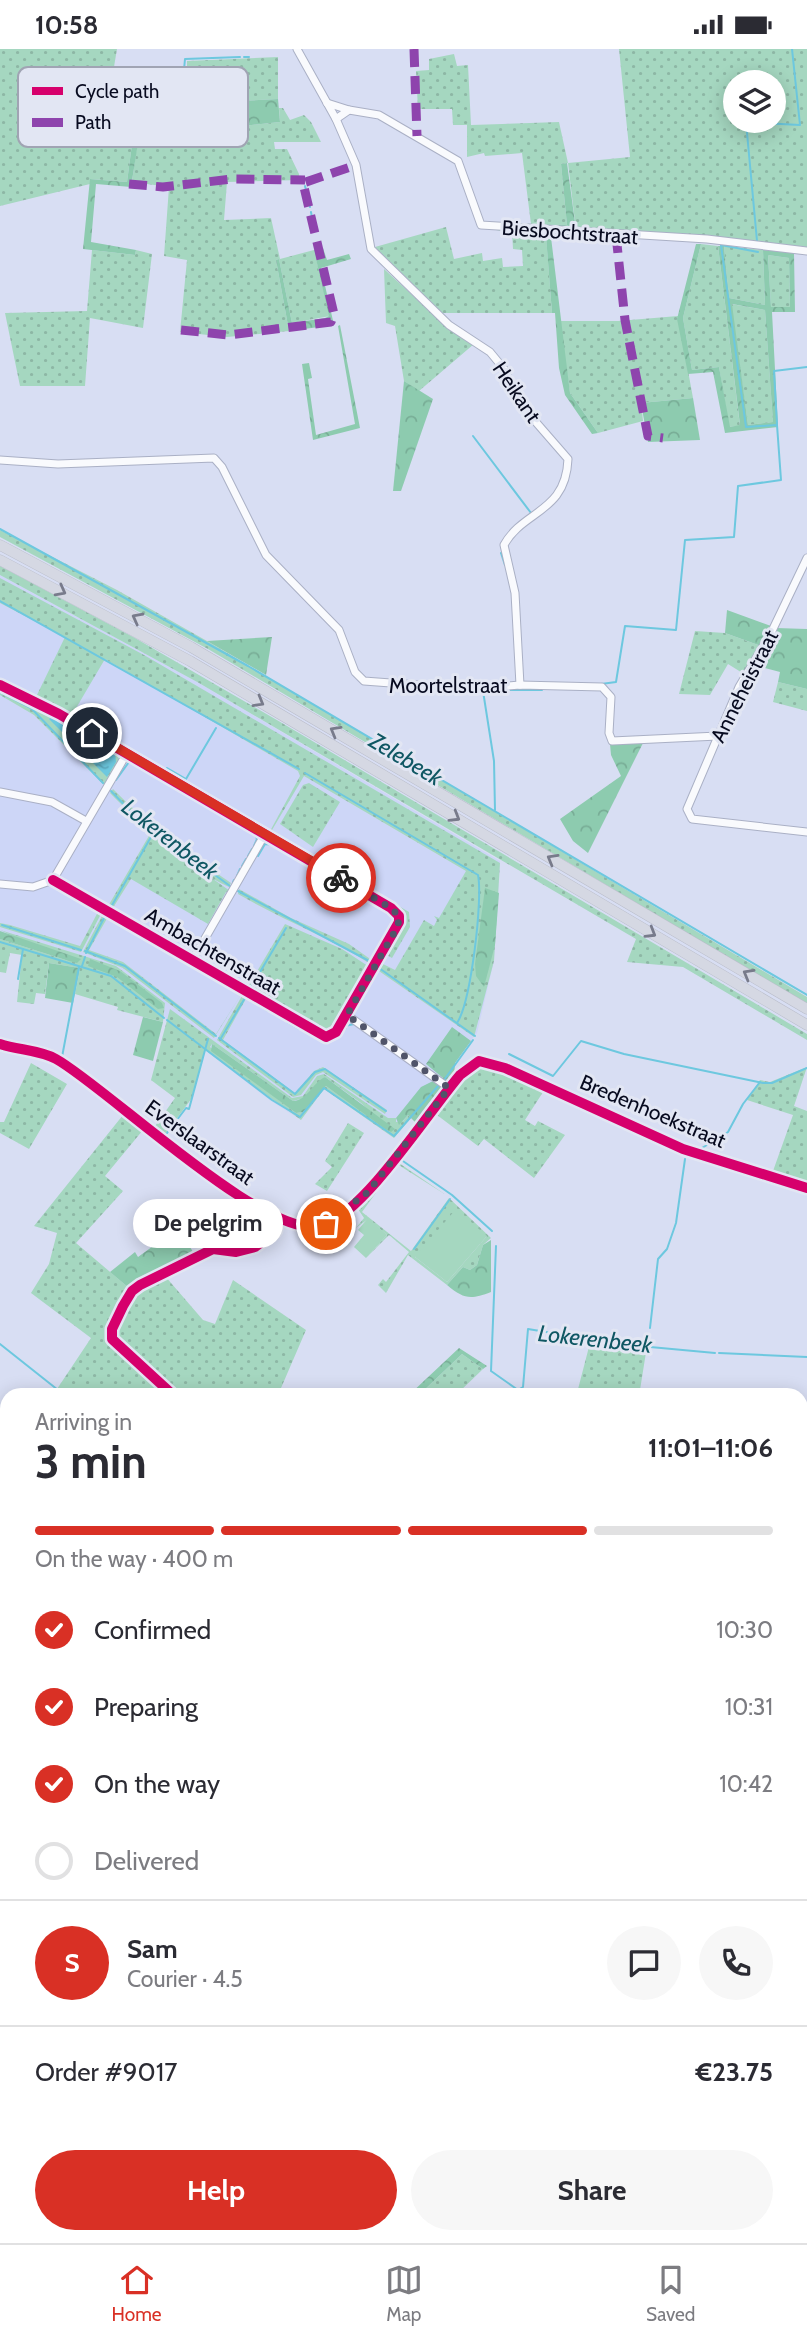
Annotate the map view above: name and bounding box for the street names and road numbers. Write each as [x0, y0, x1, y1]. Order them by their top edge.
street label: Biesbochtstraat [501, 215, 639, 249]
street label: Heikant [488, 357, 546, 427]
street label: Anneheistraat [705, 626, 783, 746]
street label: Moortelstraat [389, 673, 507, 698]
street label: Ambachtenstraat [141, 902, 285, 1000]
street label: Bredenhoekstraat [576, 1069, 730, 1153]
street label: Everslaarstraat [141, 1094, 259, 1190]

